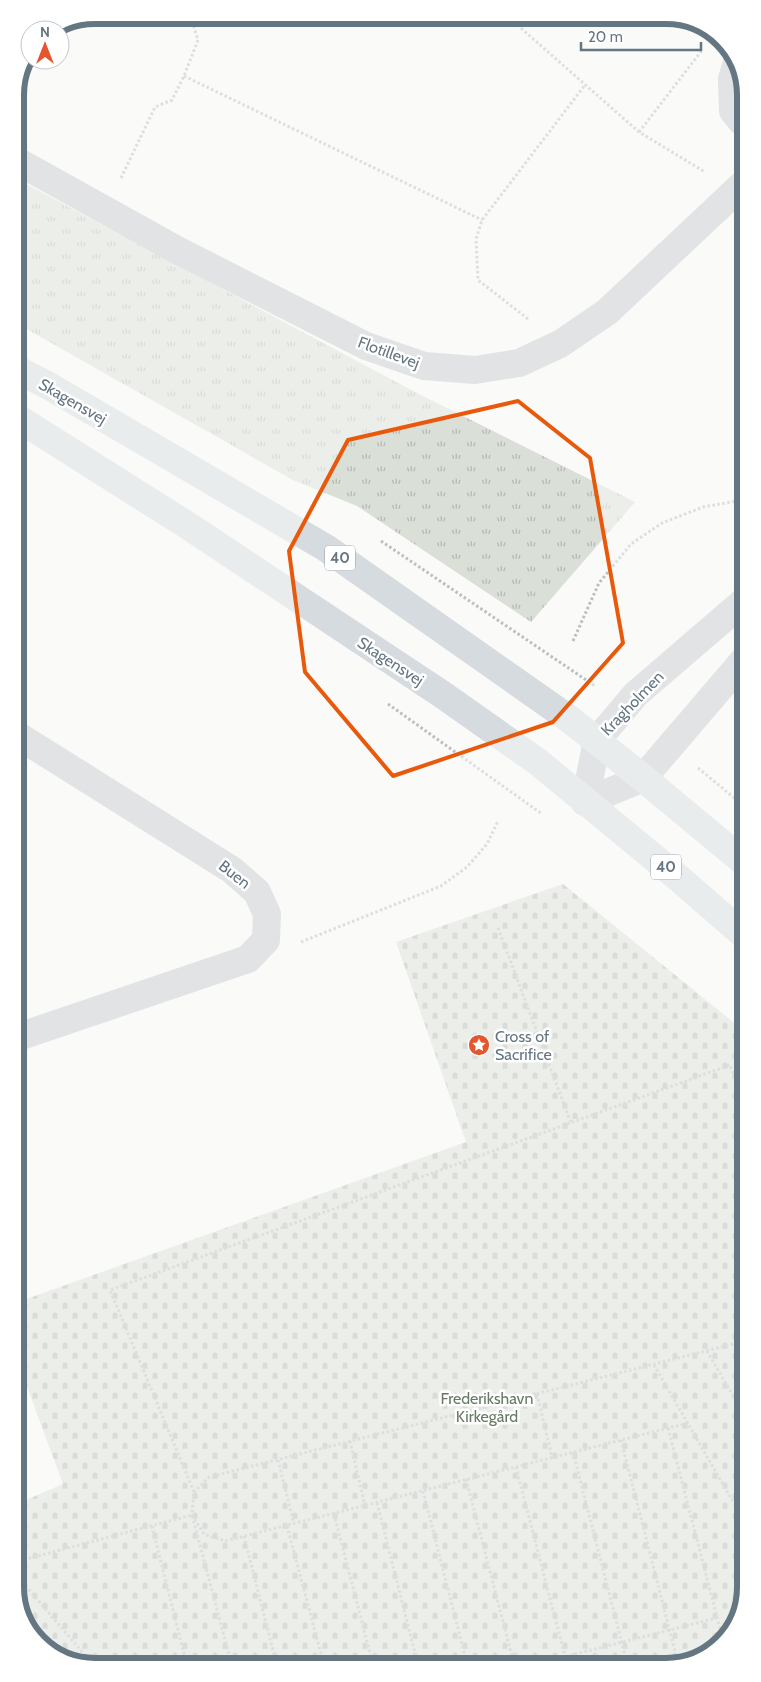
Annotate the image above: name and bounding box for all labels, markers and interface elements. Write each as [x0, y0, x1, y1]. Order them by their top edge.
north arrow [20, 20, 70, 70]
scale bar [581, 20, 701, 52]
text: N [40, 23, 50, 41]
text: 20 m [588, 28, 623, 46]
street label: Flotillevej [355, 333, 422, 372]
street label: Skagensvej [35, 374, 110, 428]
road number: 40 [325, 546, 355, 570]
street label: Skagensvej [354, 633, 427, 690]
street label: Kragholmen [597, 667, 668, 739]
road number: 40 [651, 854, 681, 880]
street label: Buen [215, 856, 254, 893]
place label: Cross of Sacrifice [495, 1027, 552, 1064]
place icon: Cross of Sacrifice [467, 1033, 491, 1057]
park label: Frederikshavn Kirkegård [441, 1389, 533, 1426]

